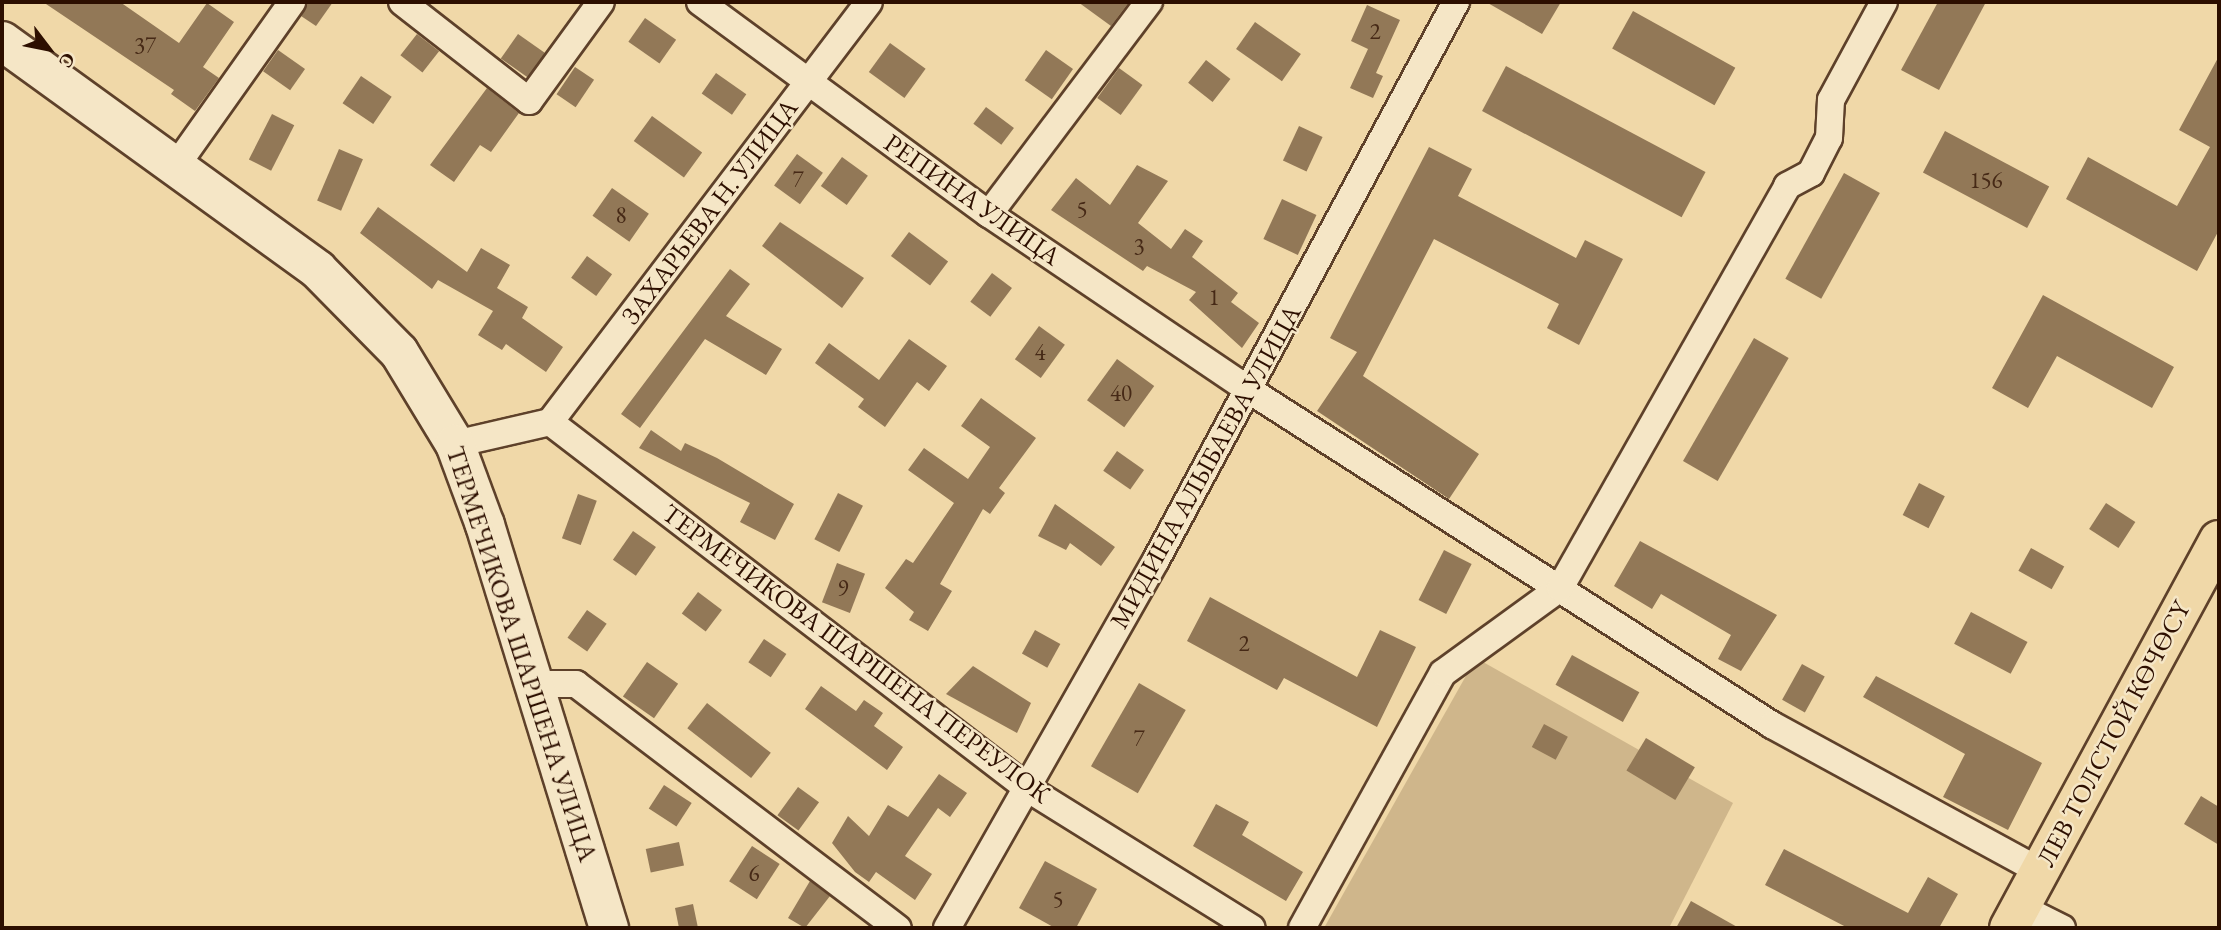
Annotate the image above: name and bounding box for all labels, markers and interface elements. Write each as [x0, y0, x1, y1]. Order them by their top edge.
north arrow [14, 14, 84, 84]
house number: 2 [1369, 17, 1381, 45]
house number: 37 [134, 31, 156, 59]
text: С [53, 48, 81, 73]
street label: ЗАХАРЬЕВА Н. УЛИЦА [615, 93, 805, 331]
street label: РЕПИНА УЛИЦА [878, 128, 1066, 272]
house number: 7 [792, 165, 804, 193]
house number: 156 [1969, 166, 2003, 194]
house number: 5 [1076, 195, 1088, 223]
house number: 8 [615, 201, 627, 229]
house number: 3 [1133, 232, 1145, 260]
house number: 1 [1208, 283, 1220, 311]
street label: МИДИНА АЛЫБАЕВА УЛИЦА [1104, 300, 1308, 634]
house number: 4 [1034, 338, 1046, 366]
house number: 40 [1110, 379, 1132, 407]
street label: ТЕРМЕЧИКОВА ШАРШЕНА УЛИЦА [439, 442, 603, 866]
street label: ТЕРМЕЧИКОВА ШАРШЕНА ПЕРЕУЛОК [656, 498, 1056, 810]
house number: 9 [837, 574, 849, 602]
street label: ЛЕВ ТОЛСТОЙ КӨЧӨСҮ [2031, 596, 2197, 872]
house number: 2 [1238, 629, 1250, 657]
house number: 7 [1133, 724, 1145, 752]
house number: 6 [748, 859, 760, 887]
house number: 5 [1052, 885, 1064, 913]

